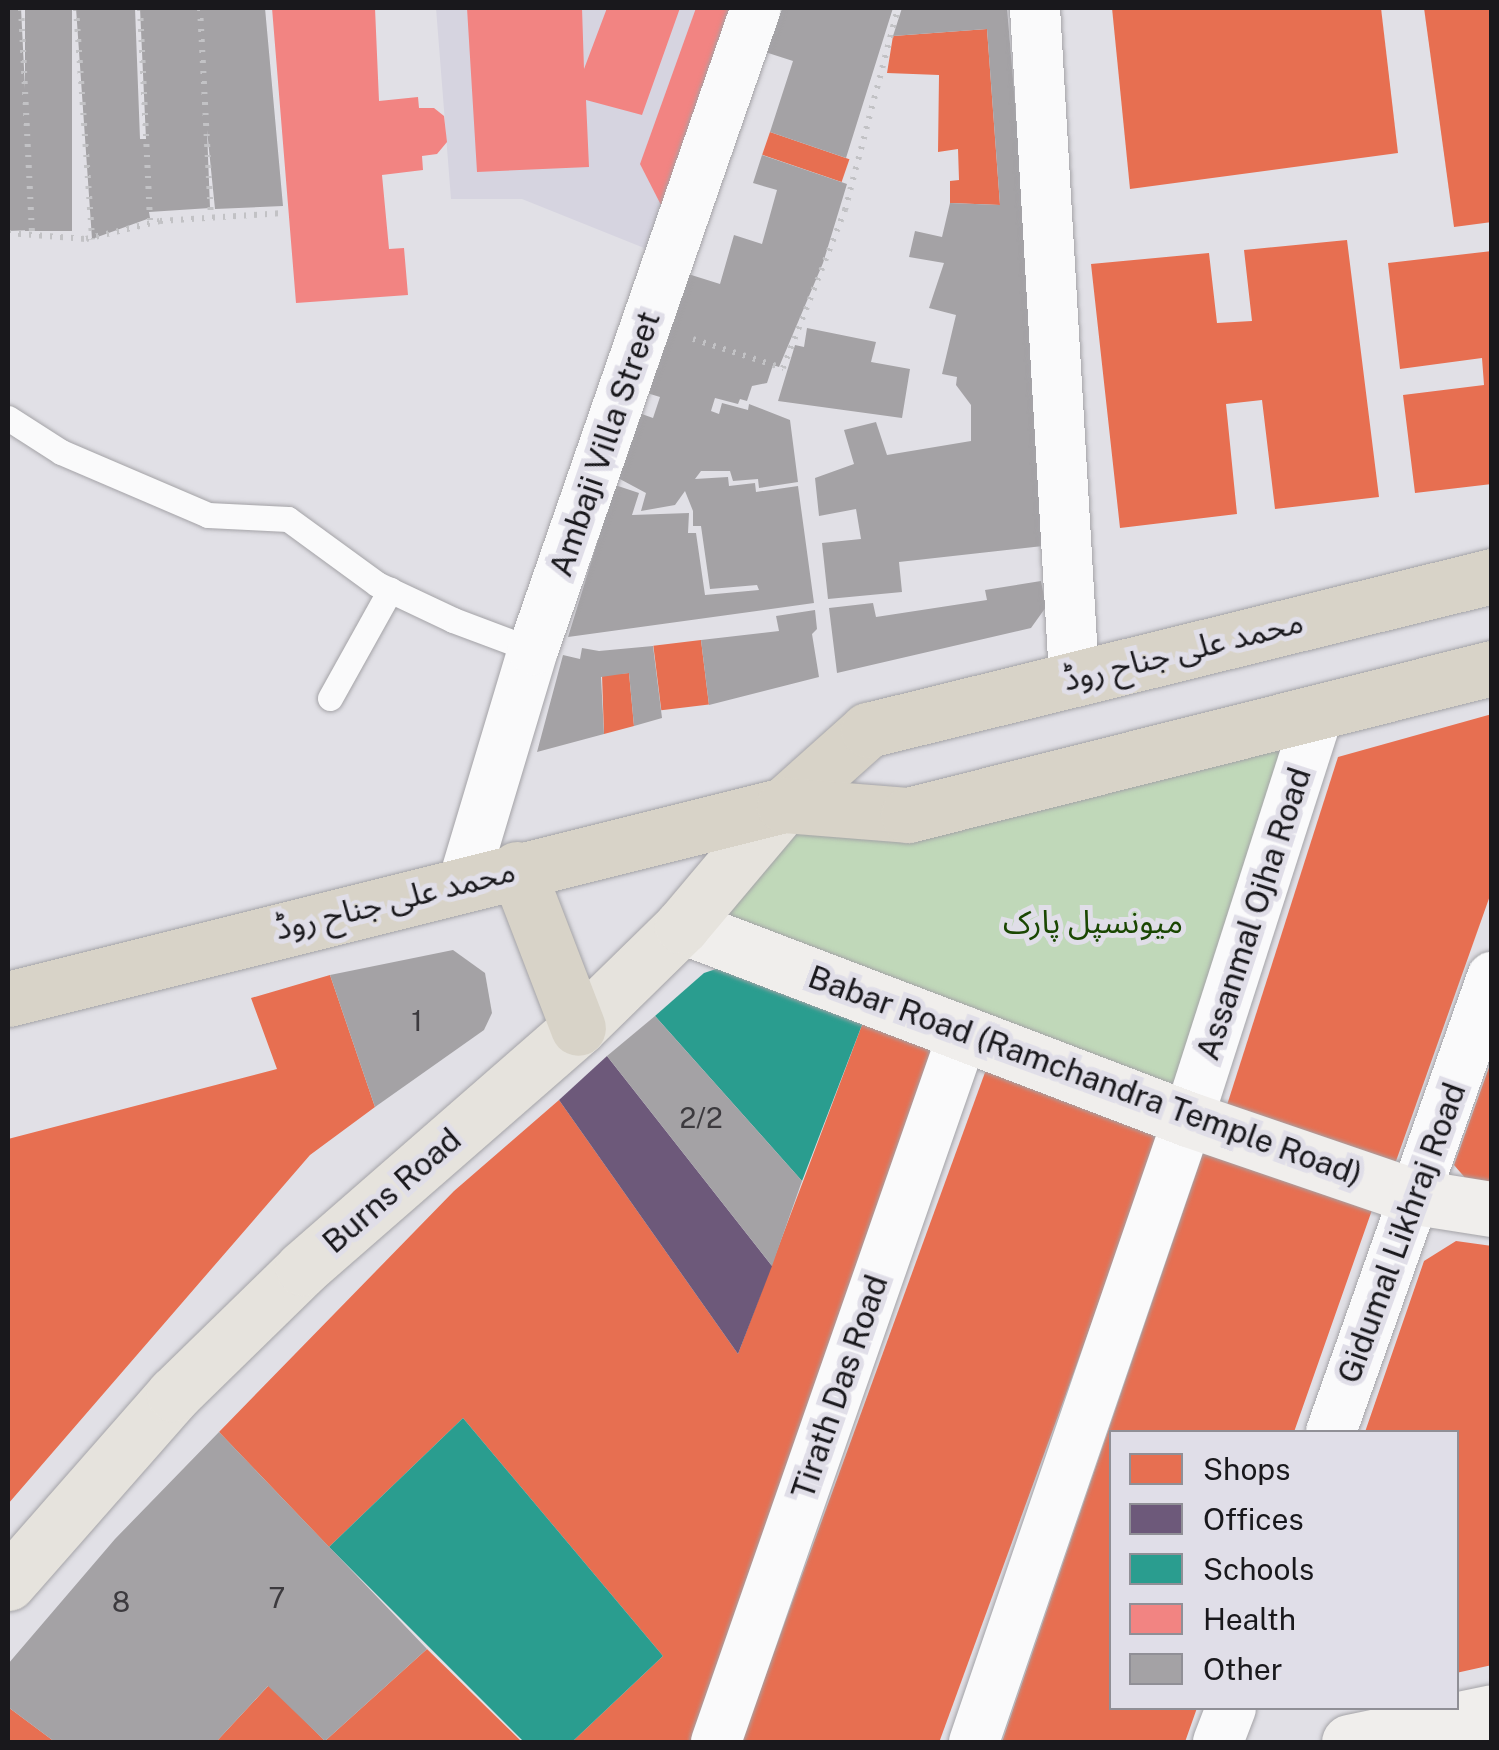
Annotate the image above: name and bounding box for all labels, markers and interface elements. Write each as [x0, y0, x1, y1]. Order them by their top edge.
street label: Ambaji Villa Street [541, 306, 669, 582]
street label: محمد علی جناح روڈ [1059, 603, 1307, 699]
street label: Assanmal Ojha Road [1189, 763, 1319, 1065]
street label: محمد علی جناح روڈ [271, 852, 519, 948]
park label: میونسپل پارک [1003, 903, 1183, 941]
street label: Babar Road (Ramchandra Temple Road) [803, 958, 1367, 1194]
house number: 1 [411, 1004, 423, 1038]
street label: Gidumal Likhraj Road [1330, 1078, 1474, 1388]
house number: 2/2 [679, 1101, 723, 1135]
street label: Burns Road [315, 1120, 469, 1262]
street label: Tirath Das Road [784, 1270, 896, 1504]
legend [1109, 1430, 1459, 1710]
text: Shops [1203, 1451, 1290, 1487]
text: Offices [1203, 1501, 1304, 1537]
text: Schools [1203, 1551, 1314, 1587]
house number: 7 [269, 1581, 285, 1615]
house number: 8 [112, 1585, 130, 1619]
text: Health [1203, 1601, 1296, 1637]
text: Other [1203, 1651, 1283, 1687]

